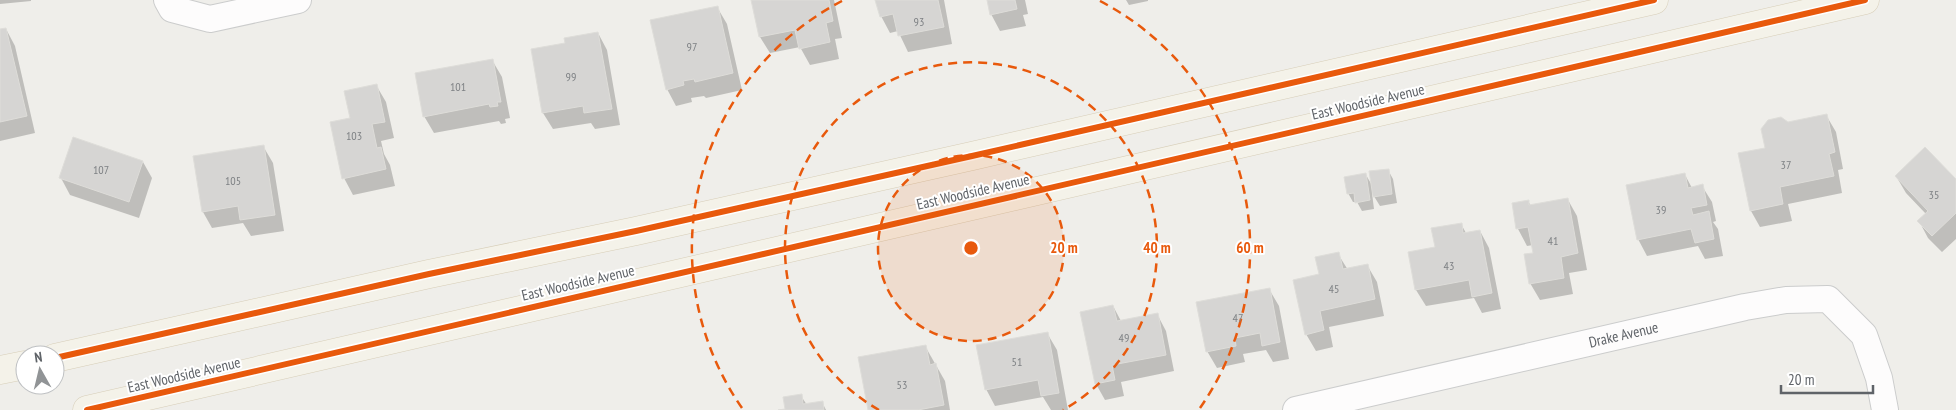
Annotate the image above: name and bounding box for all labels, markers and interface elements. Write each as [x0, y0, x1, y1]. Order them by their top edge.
house number: 93 [914, 14, 924, 29]
house number: 97 [687, 39, 697, 54]
house number: 99 [566, 69, 576, 84]
house number: 101 [450, 79, 466, 94]
street label: East Woodside Avenue [1310, 79, 1426, 124]
house number: 103 [346, 128, 362, 143]
house number: 37 [1781, 157, 1791, 172]
house number: 107 [93, 162, 109, 177]
street label: East Woodside Avenue [915, 169, 1031, 214]
house number: 105 [225, 173, 241, 188]
house number: 35 [1929, 187, 1939, 202]
house number: 39 [1656, 202, 1666, 217]
house number: 41 [1548, 233, 1558, 248]
text: 20 m [1050, 238, 1078, 257]
text: 40 m [1143, 238, 1171, 257]
text: 60 m [1236, 238, 1264, 257]
centre of rings [962, 239, 980, 257]
house number: 43 [1444, 258, 1454, 273]
street label: East Woodside Avenue [520, 260, 636, 305]
house number: 45 [1329, 281, 1339, 296]
house number: 47 [1233, 310, 1243, 325]
street label: Drake Avenue [1587, 317, 1660, 352]
house number: 49 [1119, 330, 1129, 345]
north arrow [15, 345, 65, 395]
text: N [33, 348, 43, 367]
street label: East Woodside Avenue [126, 352, 242, 397]
house number: 51 [1012, 354, 1022, 369]
scale bar [1781, 362, 1874, 394]
text: 20 m [1788, 370, 1814, 389]
house number: 53 [897, 377, 907, 392]

